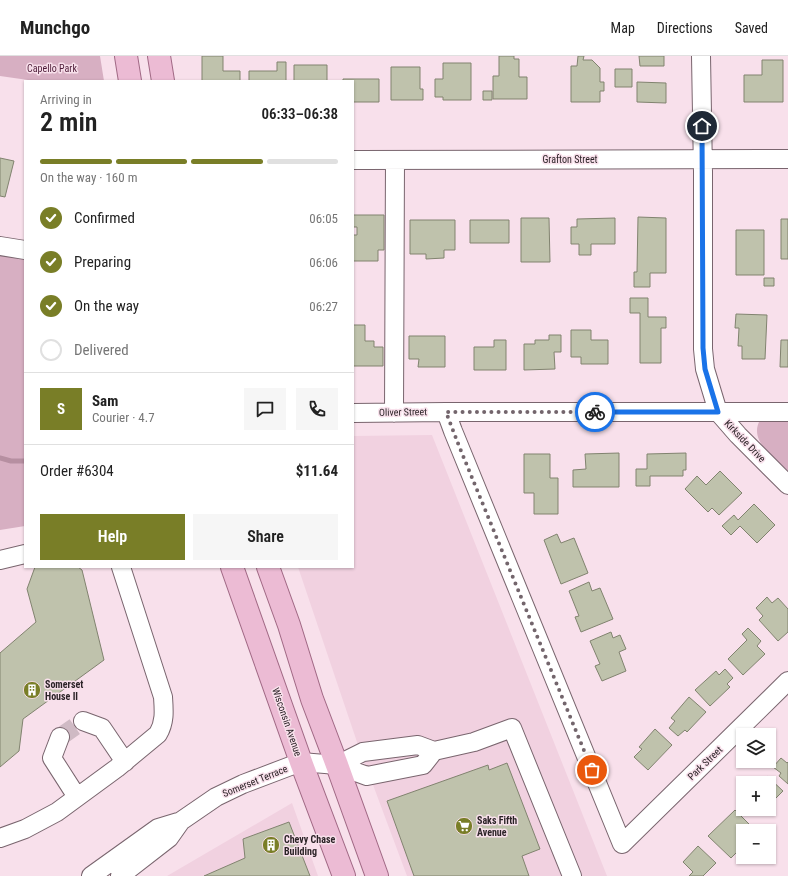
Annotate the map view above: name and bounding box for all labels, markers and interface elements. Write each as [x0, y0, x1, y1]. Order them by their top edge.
text: Munchgo [20, 16, 90, 39]
text: Map [611, 20, 635, 36]
text: Directions [657, 20, 713, 36]
text: Saved [735, 20, 768, 36]
park label: Capello Park [27, 63, 77, 74]
text: Arriving in [40, 92, 92, 107]
text: 06:33–06:38 [261, 105, 338, 123]
text: 2 min [40, 107, 98, 137]
pin [685, 109, 719, 143]
icon: home [691, 115, 713, 137]
street label: Grafton Street [542, 154, 598, 165]
text: On the way · 160 m [40, 170, 137, 185]
icon: check [40, 207, 62, 229]
text: Confirmed [74, 209, 135, 227]
text: 06:05 [309, 211, 338, 226]
icon: check [40, 251, 62, 273]
text: Preparing [74, 253, 131, 271]
text: 06:06 [309, 255, 338, 270]
icon: check [40, 295, 62, 317]
text: On the way [74, 297, 139, 315]
text: 06:27 [309, 299, 338, 314]
text: Delivered [74, 341, 129, 359]
button: chat [244, 388, 286, 430]
button: phone [296, 388, 338, 430]
text: Sam [92, 392, 118, 410]
courier [575, 392, 615, 432]
text: S [57, 400, 65, 418]
icon: bike [584, 401, 606, 423]
street label: Oliver Street [379, 406, 427, 418]
text: Courier · 4.7 [92, 410, 155, 425]
street label: Kirkside Drive [722, 418, 768, 464]
text: Order #6304 [40, 462, 114, 480]
text: $11.64 [296, 462, 338, 480]
button: Help [40, 514, 185, 560]
button: Share [193, 514, 338, 560]
place label: Somerset House II [45, 679, 83, 702]
building icon: Somerset House II [22, 680, 42, 700]
street label: Wisconsin Avenue [270, 686, 304, 758]
map controls [736, 728, 776, 864]
button: layers [736, 728, 776, 768]
street label: Park Street [686, 744, 725, 782]
pin [575, 753, 609, 787]
icon: bag [581, 759, 603, 781]
street label: Somerset Terrace [221, 763, 289, 799]
button: + [736, 776, 776, 816]
place label: Saks Fifth Avenue [477, 815, 517, 838]
supermarket icon: Saks Fifth Avenue [454, 816, 474, 836]
button: − [736, 824, 776, 864]
place label: Chevy Chase Building [284, 834, 335, 857]
building icon: Chevy Chase Building [261, 835, 281, 855]

